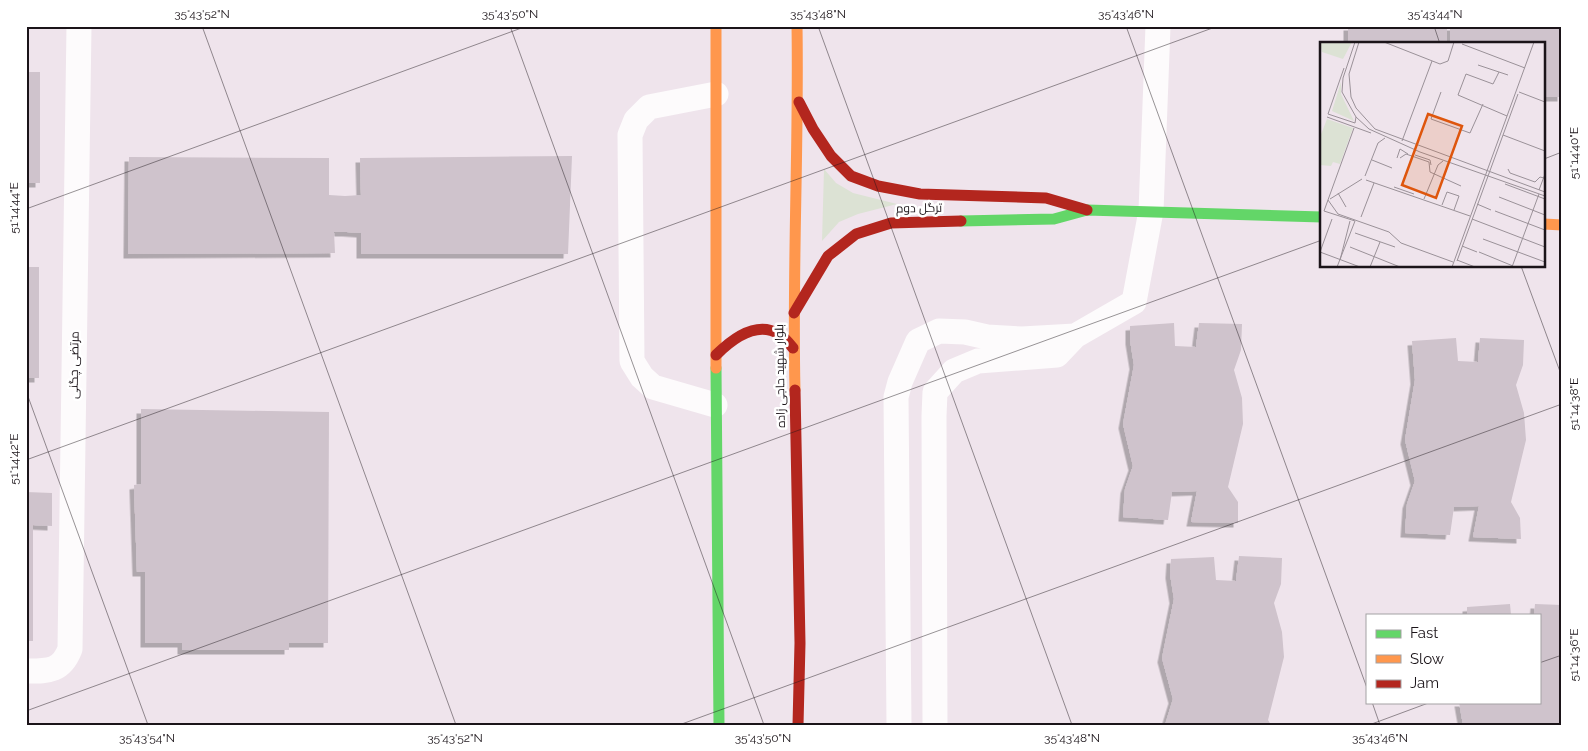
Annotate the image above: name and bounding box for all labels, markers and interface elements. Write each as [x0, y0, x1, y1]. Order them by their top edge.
text: 35°43'52"N [174, 7, 230, 21]
text: 35°43'50"N [482, 7, 538, 21]
text: 35°43'48"N [790, 7, 846, 21]
text: 35°43'46"N [1098, 7, 1154, 21]
text: 35°43'44"N [1407, 7, 1463, 21]
inset map [1320, 42, 1546, 268]
text: 51°14'40"E [1567, 127, 1581, 179]
text: 51°14'44"E [7, 182, 21, 234]
street label: ترگل دوم [896, 201, 943, 216]
street label: بلوار شهید حاجی زاده [772, 324, 788, 428]
street label: مرتضی چگنی [66, 331, 84, 399]
text: 51°14'38"E [1567, 378, 1581, 430]
text: 51°14'42"E [7, 433, 21, 485]
legend [1366, 614, 1540, 704]
text: Fast [1410, 624, 1438, 642]
text: 51°14'36"E [1567, 629, 1581, 681]
text: Slow [1410, 650, 1444, 668]
text: Jam [1410, 674, 1439, 692]
text: 35°43'54"N [119, 731, 175, 745]
text: 35°43'52"N [427, 731, 483, 745]
text: 35°43'50"N [735, 731, 791, 745]
text: 35°43'48"N [1044, 731, 1100, 745]
text: 35°43'46"N [1352, 731, 1408, 745]

